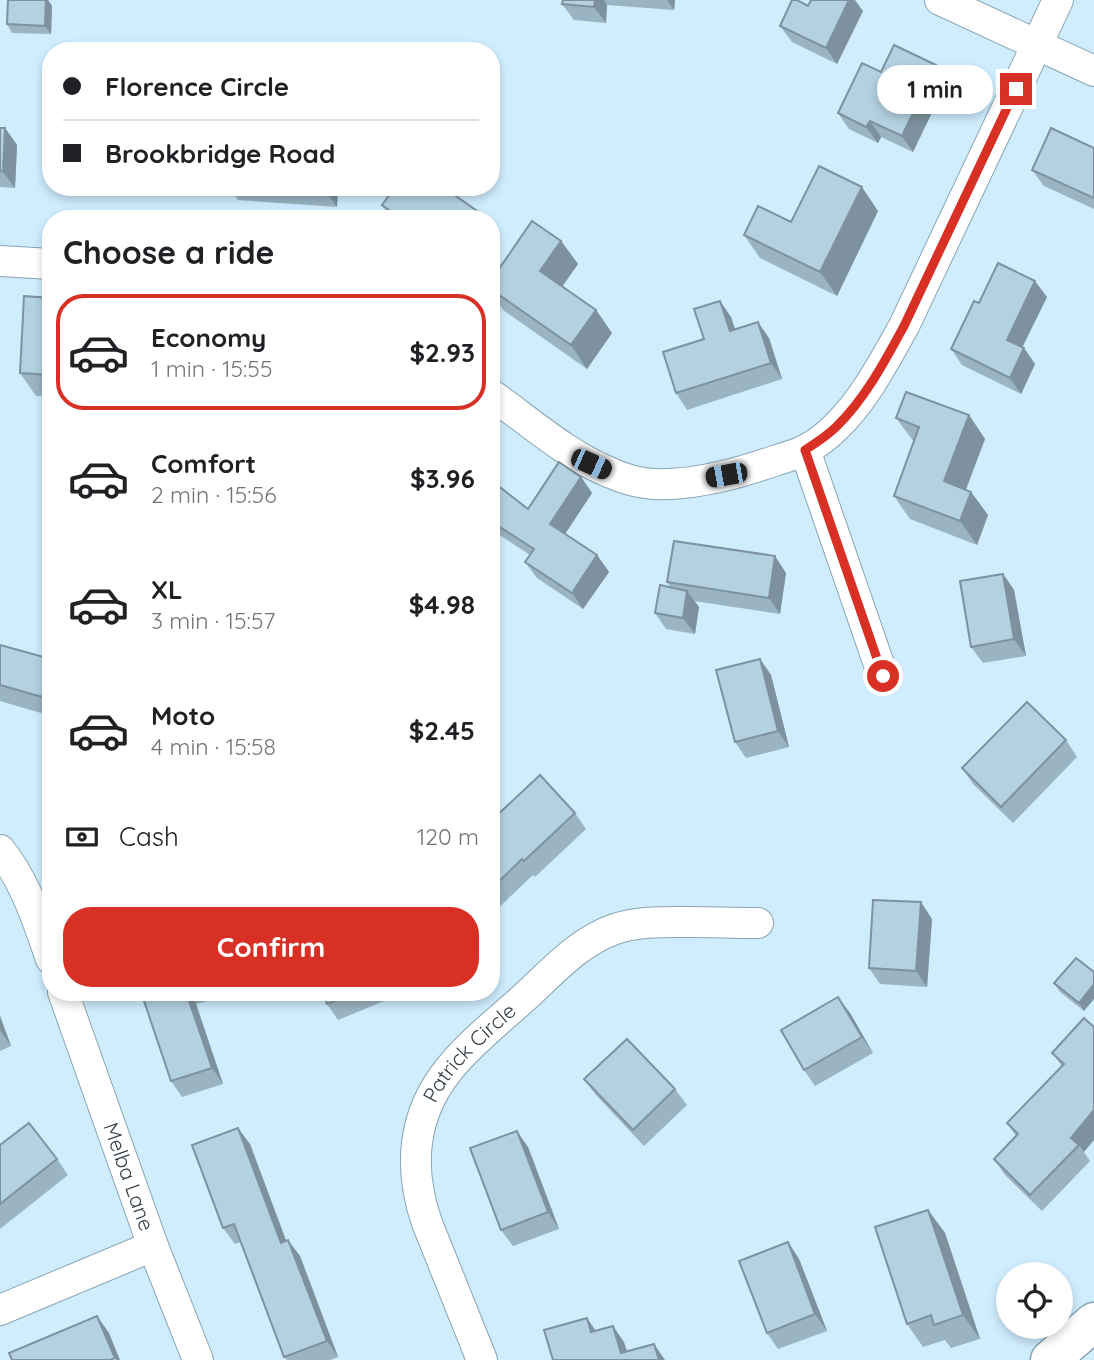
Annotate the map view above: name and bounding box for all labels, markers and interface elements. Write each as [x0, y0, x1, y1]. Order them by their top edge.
callout: 1 min [876, 64, 992, 114]
text: Florence Circle [105, 70, 289, 103]
route end [1000, 73, 1032, 105]
text: 1 min [907, 75, 963, 104]
text: Brookbridge Road [105, 137, 335, 170]
text: Choose a ride [63, 232, 275, 272]
icon: car [67, 321, 130, 384]
text: Economy [151, 321, 266, 354]
text: $2.93 [409, 336, 475, 369]
text: 1 min · 15:55 [151, 354, 272, 383]
car [568, 446, 615, 482]
icon: car [67, 447, 130, 510]
text: Comfort [151, 447, 256, 480]
car [704, 461, 749, 489]
text: $3.96 [410, 462, 475, 495]
text: 2 min · 15:56 [151, 480, 277, 509]
icon: car [67, 573, 130, 636]
text: XL [151, 573, 183, 606]
text: $4.98 [409, 588, 475, 621]
text: 3 min · 15:57 [151, 606, 275, 635]
route start [867, 660, 899, 692]
icon: car [67, 699, 130, 762]
text: Moto [151, 699, 215, 732]
text: $2.45 [409, 714, 475, 747]
text: 4 min · 15:58 [151, 732, 276, 761]
icon: cash [63, 818, 101, 856]
text: Cash [119, 820, 179, 853]
text: 120 m [417, 822, 479, 851]
button: Confirm [63, 907, 479, 987]
street label: Patrick Circle [417, 997, 521, 1106]
street label: Melba Lane [98, 1119, 161, 1234]
map controls [996, 1262, 1073, 1339]
button: locate [996, 1262, 1073, 1339]

